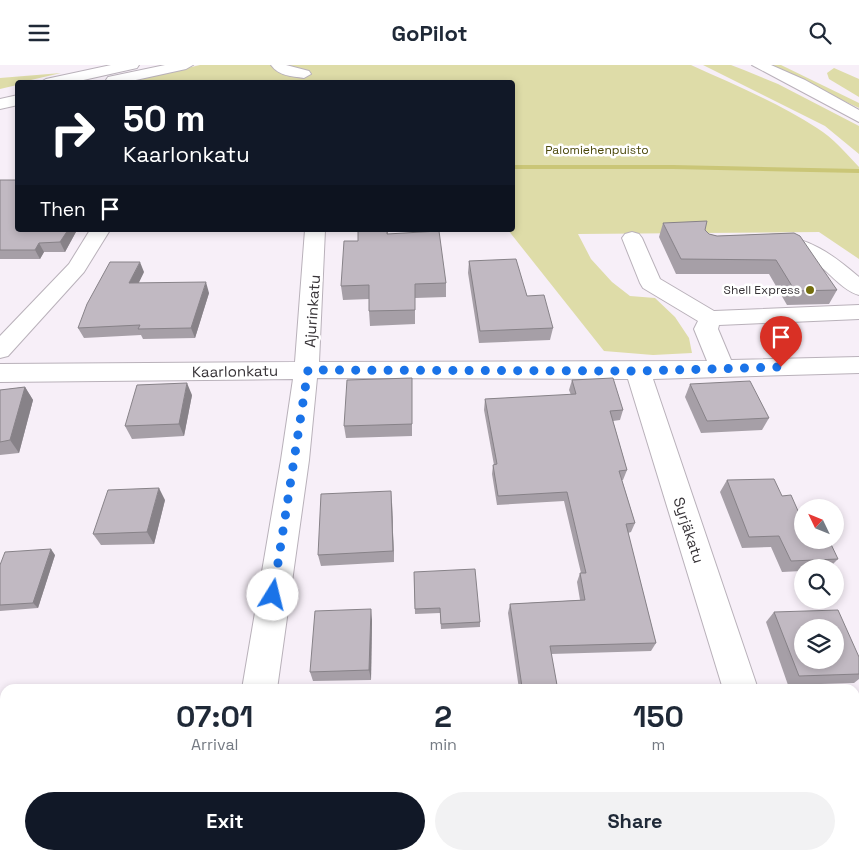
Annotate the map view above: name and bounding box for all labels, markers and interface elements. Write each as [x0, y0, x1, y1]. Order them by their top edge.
icon: menu [25, 19, 53, 47]
text: GoPilot [391, 19, 468, 47]
icon: search [806, 19, 834, 47]
text: 50 m [123, 97, 205, 141]
icon: right [40, 100, 105, 165]
text: Kaarlonkatu [123, 140, 250, 168]
park label: Palomiehenpuisto [545, 142, 649, 158]
icon: arrive [96, 195, 124, 223]
text: Then [40, 197, 86, 222]
street label: Ajurinkatu [300, 274, 324, 348]
place label: Shell Express [724, 282, 800, 298]
marker: Shell Express [804, 284, 816, 296]
pin [760, 316, 802, 367]
icon: arrive [767, 323, 795, 351]
street label: Kaarlonkatu [192, 361, 278, 381]
street label: Syrjäkatu [669, 494, 709, 566]
north arrow [794, 499, 844, 549]
map controls [794, 499, 844, 669]
button: search [794, 559, 844, 609]
position arrow [246, 568, 298, 620]
button: layers [794, 619, 844, 669]
text: 07:01 [176, 697, 253, 736]
text: 2 [434, 697, 452, 736]
text: 150 [633, 697, 684, 736]
text: Arrival [191, 734, 239, 755]
text: min [429, 734, 457, 755]
text: m [652, 734, 665, 755]
button: Exit [25, 792, 425, 850]
button: Share [435, 792, 835, 850]

